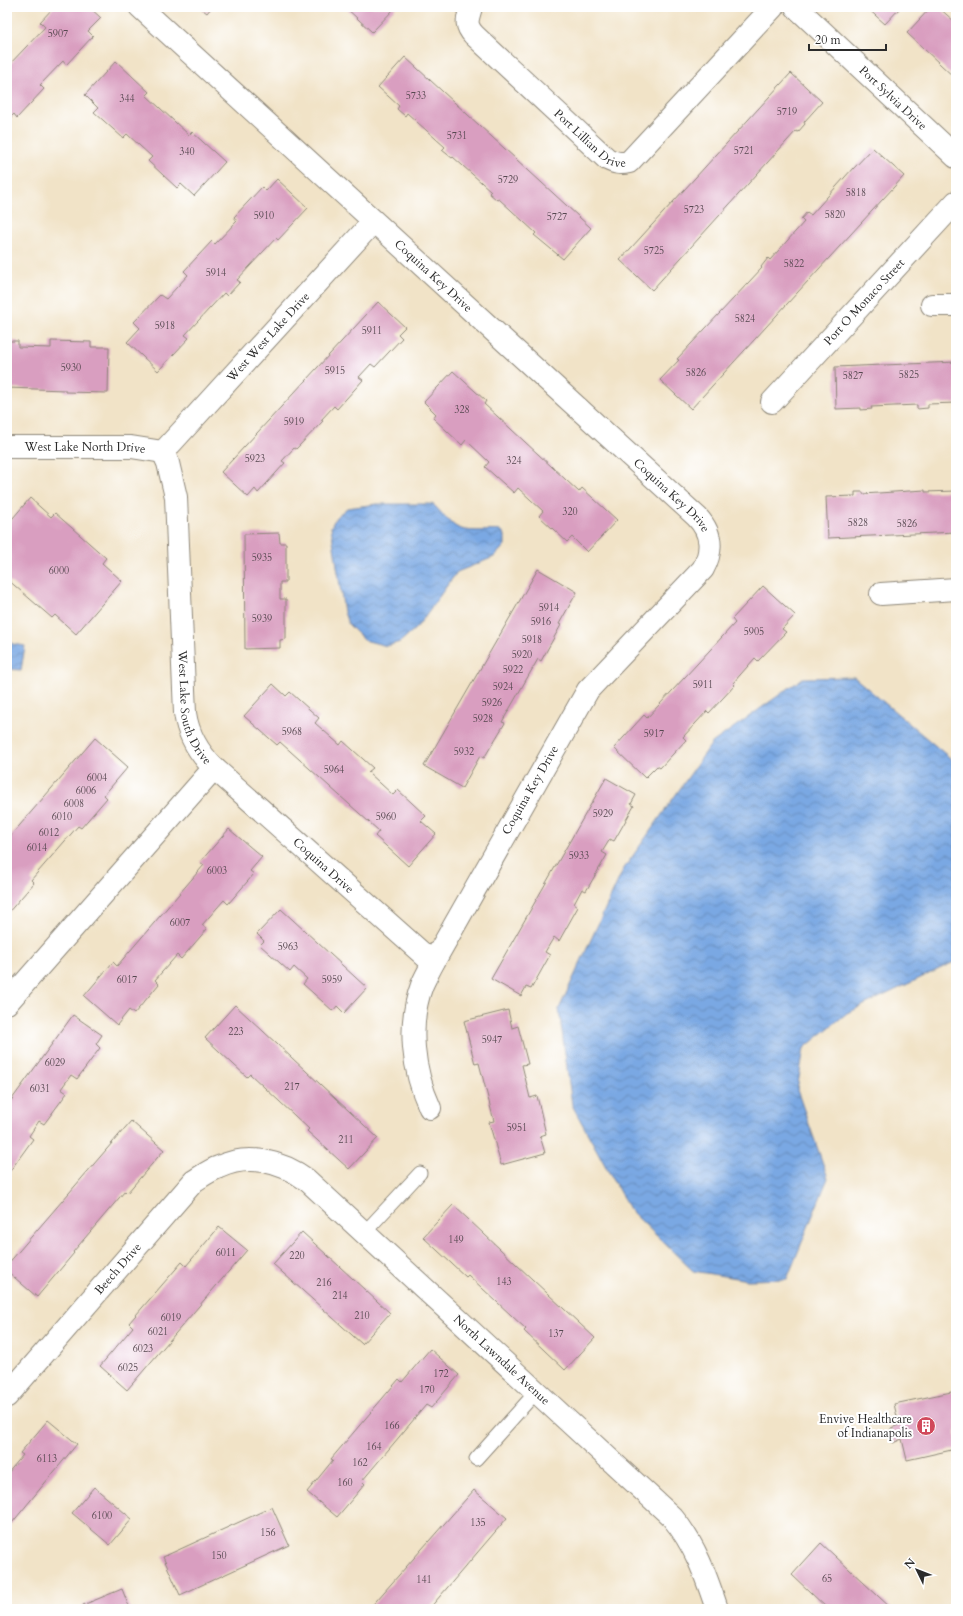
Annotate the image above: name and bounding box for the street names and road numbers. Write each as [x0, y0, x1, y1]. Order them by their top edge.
street label: Port Sylvia Drive [856, 62, 930, 134]
street label: Port Lillian Drive [551, 106, 627, 171]
street label: Coquina Key Drive [391, 236, 476, 316]
street label: Port O Monaco Street [820, 255, 908, 349]
street label: West West Lake Drive [222, 289, 313, 386]
street label: West Lake North Drive [23, 439, 147, 457]
street label: Coquina Key Drive [630, 455, 714, 535]
street label: West Lake South Drive [174, 649, 215, 768]
street label: Coquina Key Drive [498, 743, 562, 837]
street label: Coquina Drive [290, 834, 357, 897]
street label: Beech Drive [91, 1239, 145, 1298]
street label: North Lawndale Avenue [450, 1311, 553, 1408]

